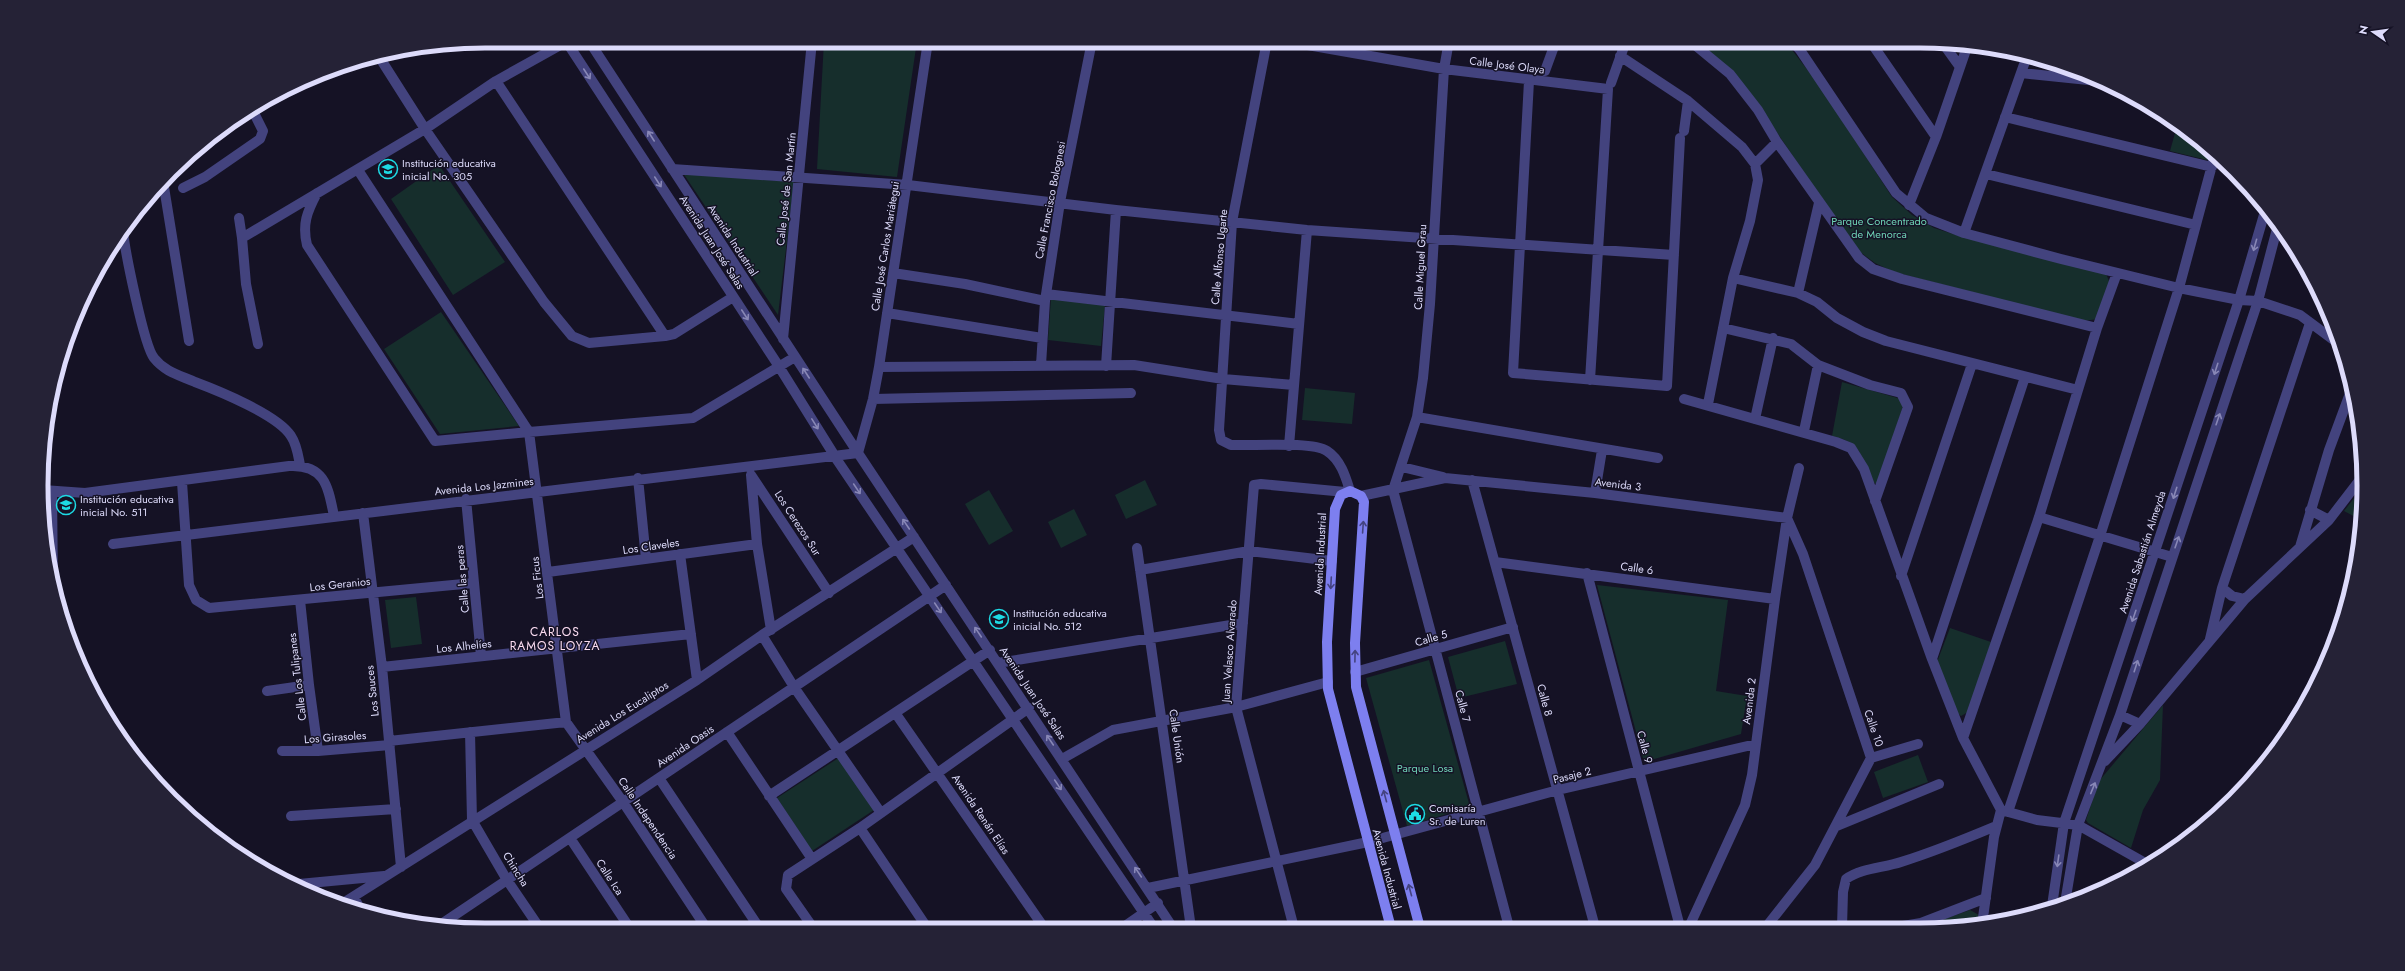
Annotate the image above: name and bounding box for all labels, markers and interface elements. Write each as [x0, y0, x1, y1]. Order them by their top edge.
north arrow [2353, 12, 2393, 52]
text: N [2354, 24, 2372, 36]
street label: Calle José Olaya [1469, 52, 1545, 78]
one-way arrow [583, 68, 591, 79]
one-way arrow [647, 130, 655, 141]
street label: Calle José de San Martín [772, 132, 800, 246]
street label: Calle Francisco Bolognesi [1031, 140, 1069, 260]
place label: Institución educativa inicial No. 305 [402, 155, 496, 184]
school or university icon: Institución educativa inicial No. 305 [377, 158, 399, 180]
one-way arrow [654, 177, 662, 188]
street label: Calle José Carlos Mariátegui [867, 180, 903, 312]
street label: Avenida Juan José Salas [676, 192, 749, 293]
street label: Avenida Industrial [704, 201, 762, 279]
street label: Calle Alfonso Ugarte [1207, 208, 1231, 305]
park label: Parque Concentrado de Menorca [1831, 213, 1927, 242]
street label: Calle Miguel Grau [1410, 224, 1430, 310]
one-way arrow [2251, 239, 2258, 252]
one-way arrow [740, 309, 749, 320]
one-way arrow [2212, 363, 2219, 376]
one-way arrow [802, 368, 810, 379]
one-way arrow [2215, 413, 2222, 426]
one-way arrow [811, 418, 819, 430]
street label: Avenida Los Jazmines [434, 473, 535, 499]
street label: Avenida 3 [1594, 473, 1642, 495]
one-way arrow [853, 483, 861, 494]
one-way arrow [2171, 486, 2178, 499]
street label: Los Cerezos Sur [771, 487, 825, 559]
street label: Avenida Sabastián Almeyda [2115, 489, 2169, 615]
place label: Institución educativa inicial No. 511 [80, 491, 174, 520]
school or university icon: Institución educativa inicial No. 511 [55, 494, 77, 516]
street label: Avenida Industrial [1310, 512, 1330, 596]
one-way arrow [901, 518, 909, 530]
one-way arrow [1359, 521, 1366, 534]
street label: Los Claveles [622, 534, 681, 558]
one-way arrow [2174, 536, 2181, 549]
street label: Calle las peras [451, 544, 473, 613]
street label: Los Ficus [526, 555, 548, 600]
street label: Calle 6 [1619, 558, 1655, 578]
street label: Los Geranios [309, 573, 372, 595]
one-way arrow [1327, 576, 1334, 589]
street label: Juan Velasco Alvarado [1217, 599, 1241, 705]
one-way arrow [934, 603, 942, 614]
place label: Institución educativa inicial No. 512 [1013, 605, 1107, 634]
school or university icon: Institución educativa inicial No. 512 [988, 608, 1010, 630]
one-way arrow [2130, 609, 2137, 622]
district label: CARLOS RAMOS LOYZA [510, 623, 600, 655]
street label: Calle 5 [1413, 626, 1449, 650]
one-way arrow [974, 627, 982, 638]
street label: Calle Los Tulipanes [284, 632, 310, 722]
street label: Los Alhelíes [436, 635, 493, 657]
street label: Avenida Juan José Salas [996, 643, 1070, 743]
one-way arrow [1351, 650, 1359, 663]
one-way arrow [2133, 659, 2140, 672]
street label: Los Sauces [361, 664, 383, 717]
street label: Avenida Los Eucaliptos [573, 677, 672, 747]
street label: Avenida 2 [1738, 677, 1760, 725]
street label: Calle 8 [1533, 682, 1557, 718]
street label: Calle 7 [1451, 688, 1475, 724]
street label: Calle 10 [1860, 707, 1888, 749]
street label: Calle Unión [1165, 708, 1189, 764]
street label: Avenida Oasis [653, 721, 717, 771]
street label: Los Girasoles [303, 727, 367, 747]
street label: Calle 9 [1633, 729, 1657, 765]
one-way arrow [1046, 735, 1054, 746]
park label: Parque Losa [1397, 760, 1453, 776]
street label: Pasaje 2 [1551, 763, 1593, 787]
street label: Avenida Renán Elías [948, 771, 1014, 858]
street label: Calle Independencia [615, 774, 681, 862]
one-way arrow [1054, 780, 1062, 791]
one-way arrow [2089, 783, 2097, 795]
one-way arrow [1381, 790, 1388, 803]
place label: Comisaría Sr. de Luren [1429, 800, 1486, 829]
public building icon: Comisaría Sr. de Luren [1404, 803, 1426, 825]
street label: Avenida Industrial [1369, 827, 1405, 911]
street label: Chincha [499, 849, 533, 889]
one-way arrow [2054, 854, 2062, 867]
street label: Calle Ica [592, 856, 628, 898]
one-way arrow [1133, 866, 1142, 877]
one-way arrow [1406, 884, 1413, 897]

